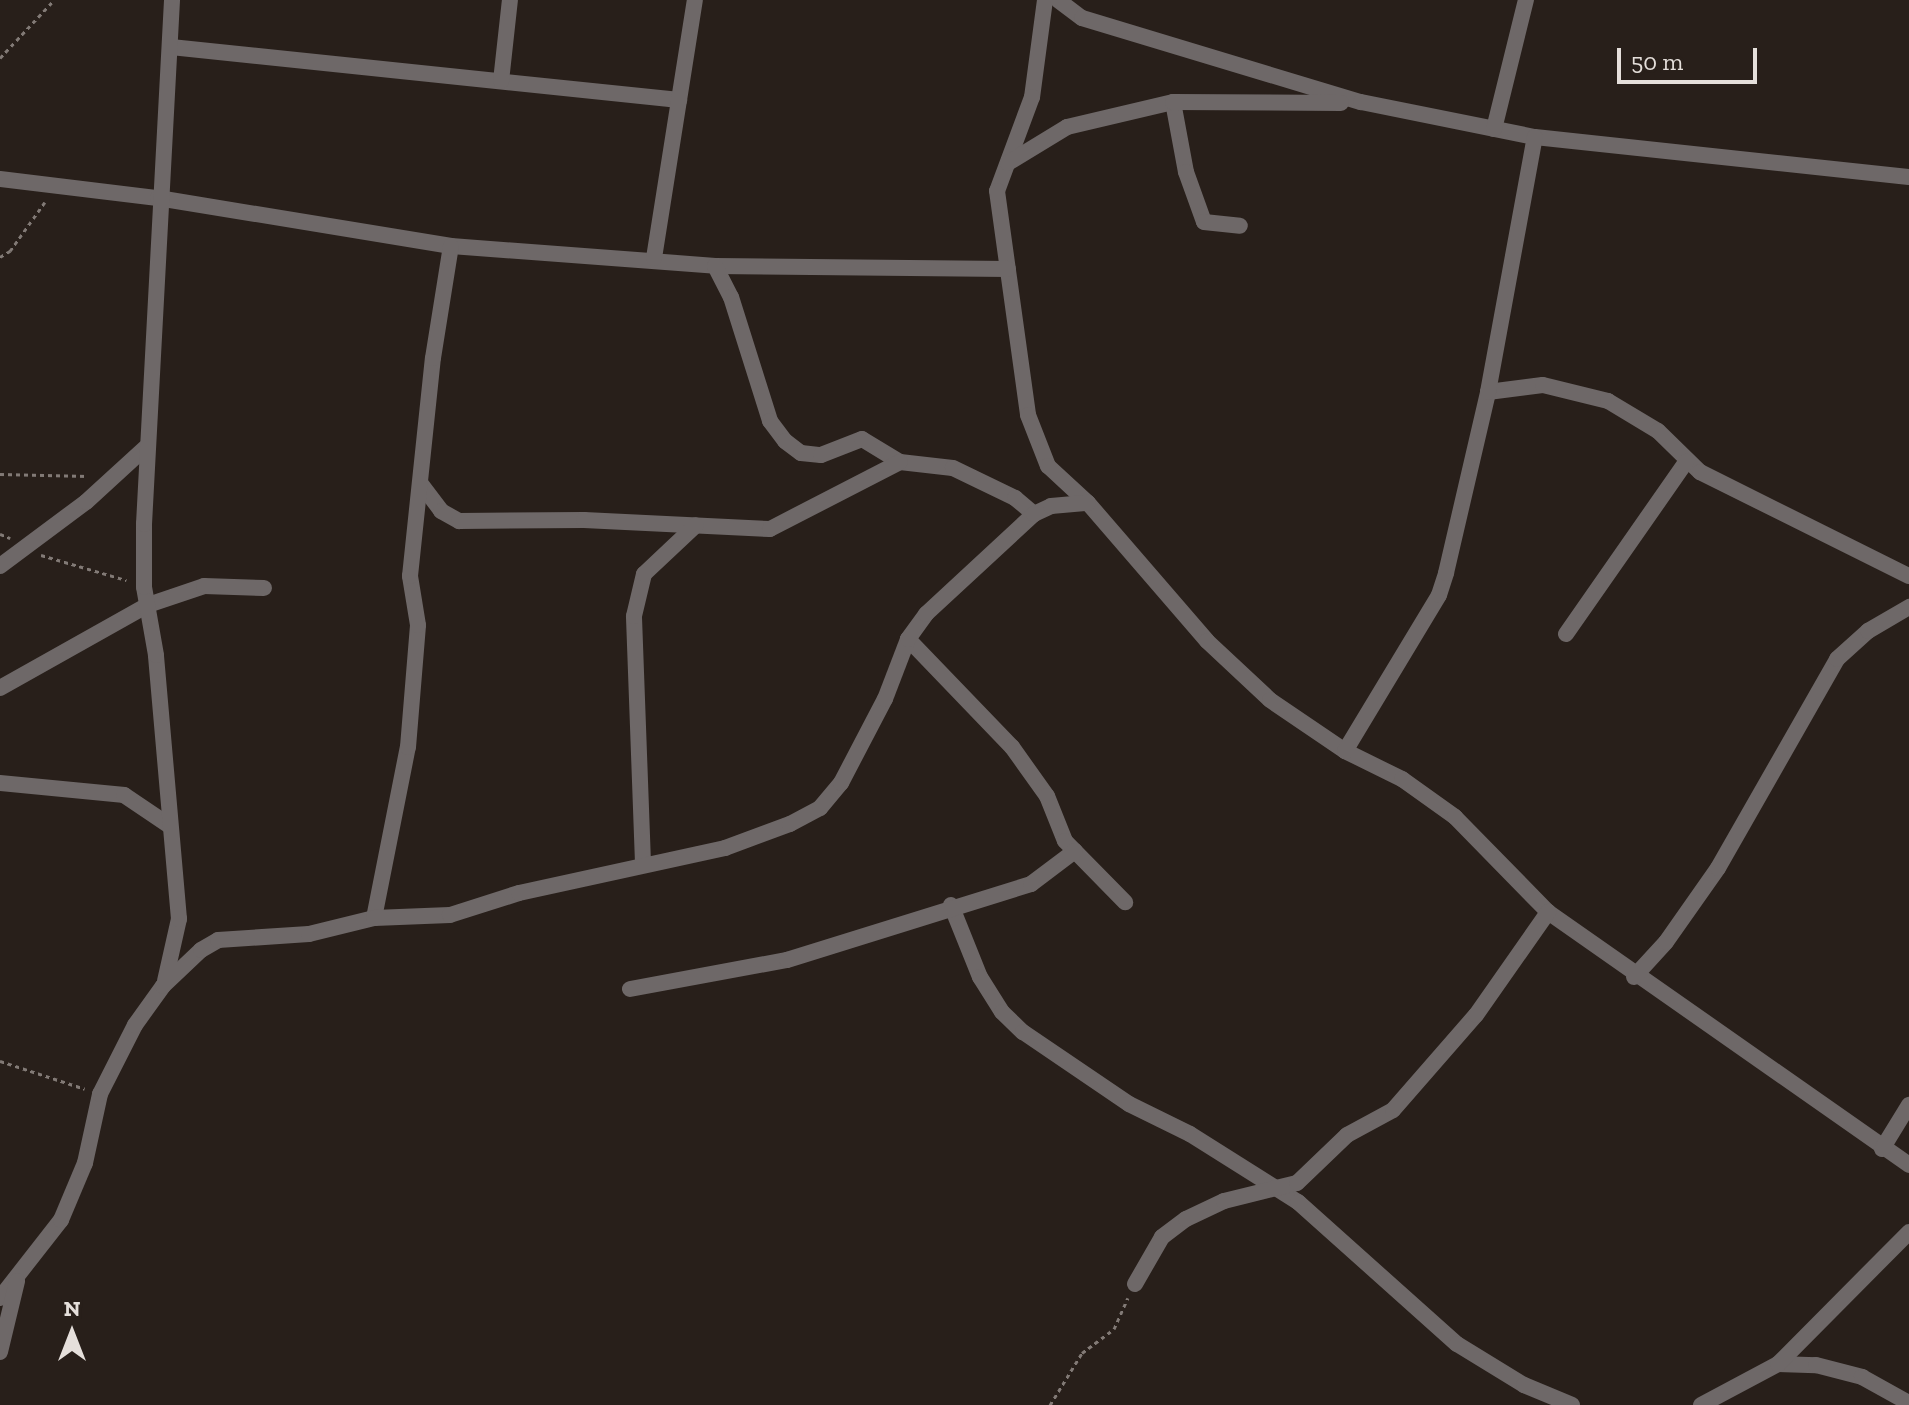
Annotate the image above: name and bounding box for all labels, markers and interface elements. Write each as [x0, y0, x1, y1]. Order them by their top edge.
scale bar [1621, 32, 1761, 82]
text: 50 m [1631, 47, 1683, 76]
north arrow [32, 1293, 112, 1373]
text: N [64, 1295, 80, 1322]

